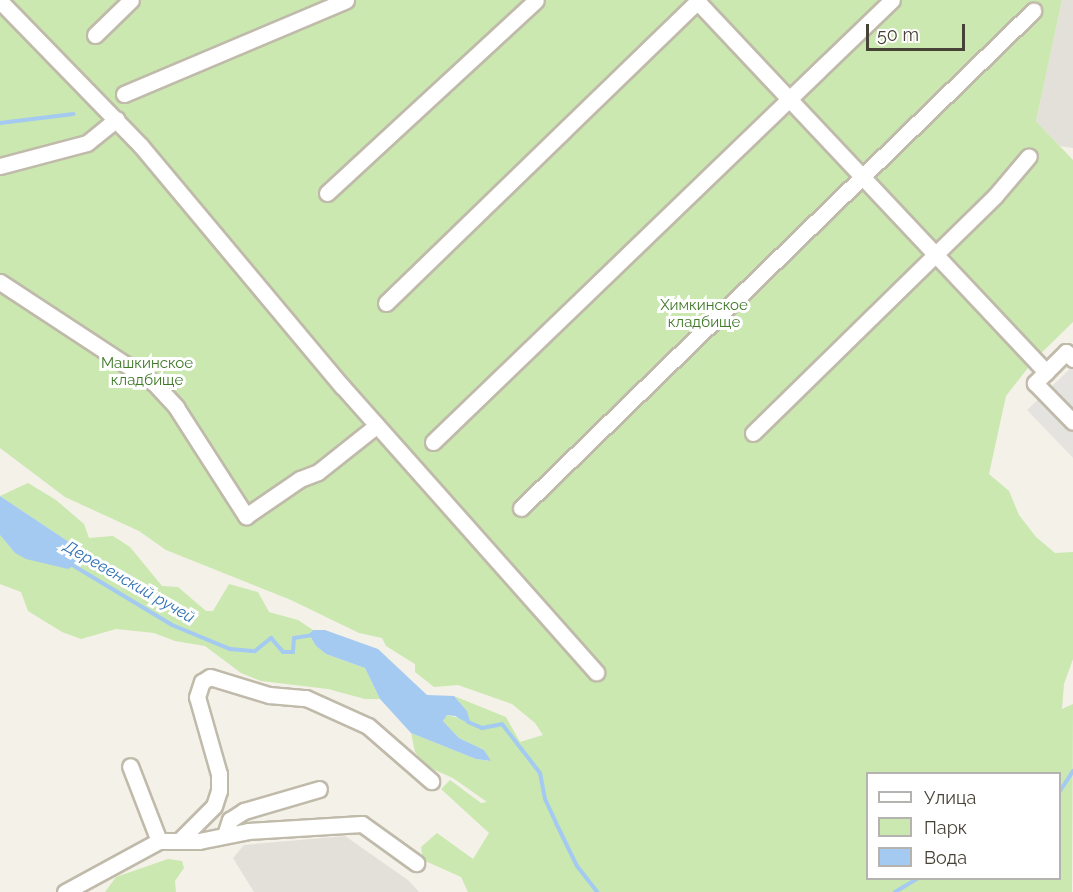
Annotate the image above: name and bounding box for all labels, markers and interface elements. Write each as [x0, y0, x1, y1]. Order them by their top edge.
scale bar [869, 12, 968, 50]
text: 50 m [877, 24, 919, 45]
park label: Химкинское кладбище [660, 296, 748, 331]
park label: Машкинское кладбище [101, 354, 193, 389]
water label: Деревенский ручей [60, 537, 198, 627]
legend [866, 772, 1061, 880]
text: Улица [924, 787, 976, 808]
text: Парк [924, 817, 967, 838]
text: Вода [924, 847, 967, 868]

